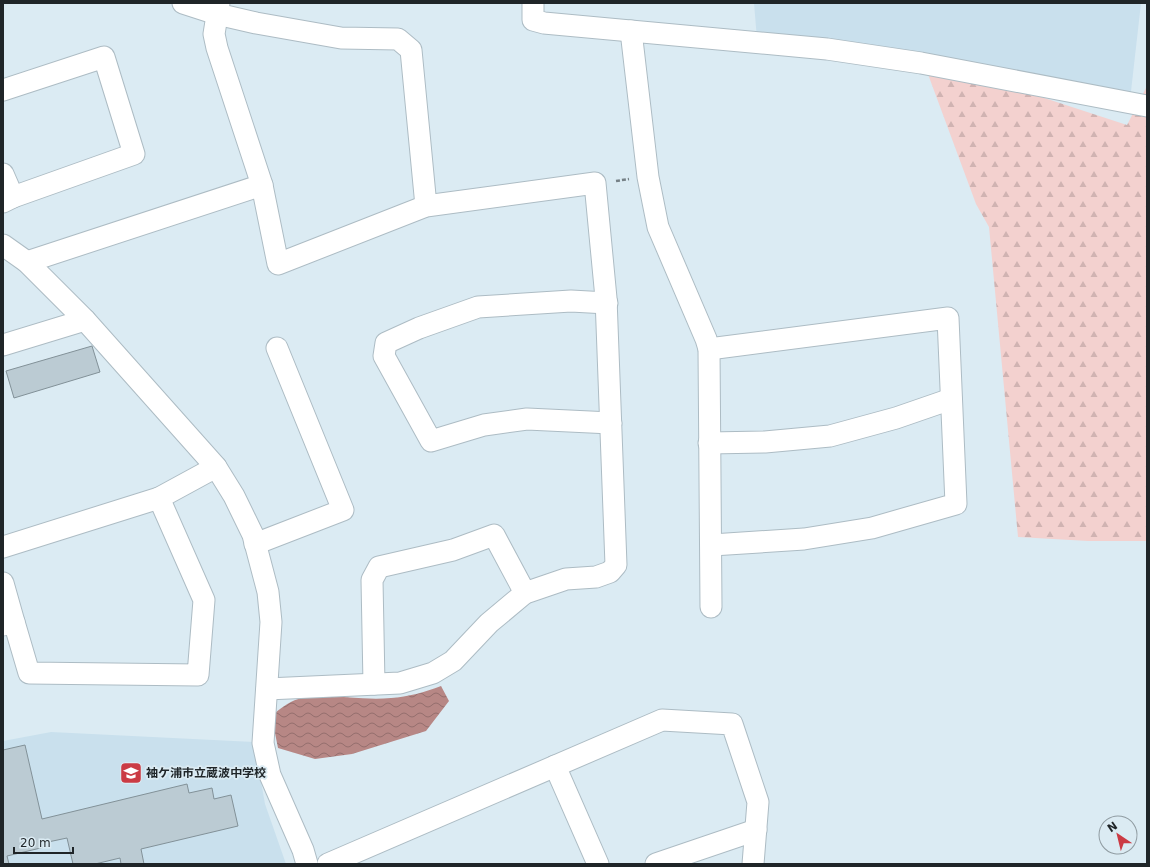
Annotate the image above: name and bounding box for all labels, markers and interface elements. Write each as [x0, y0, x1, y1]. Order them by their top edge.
school or university icon: 袖ケ浦市立蔵波中学校 [118, 760, 144, 786]
place label: 袖ケ浦市立蔵波中学校 [146, 766, 266, 780]
north arrow [1098, 815, 1138, 855]
text: N [1105, 819, 1120, 835]
scale bar [14, 829, 73, 855]
text: 20 m [20, 836, 51, 850]

